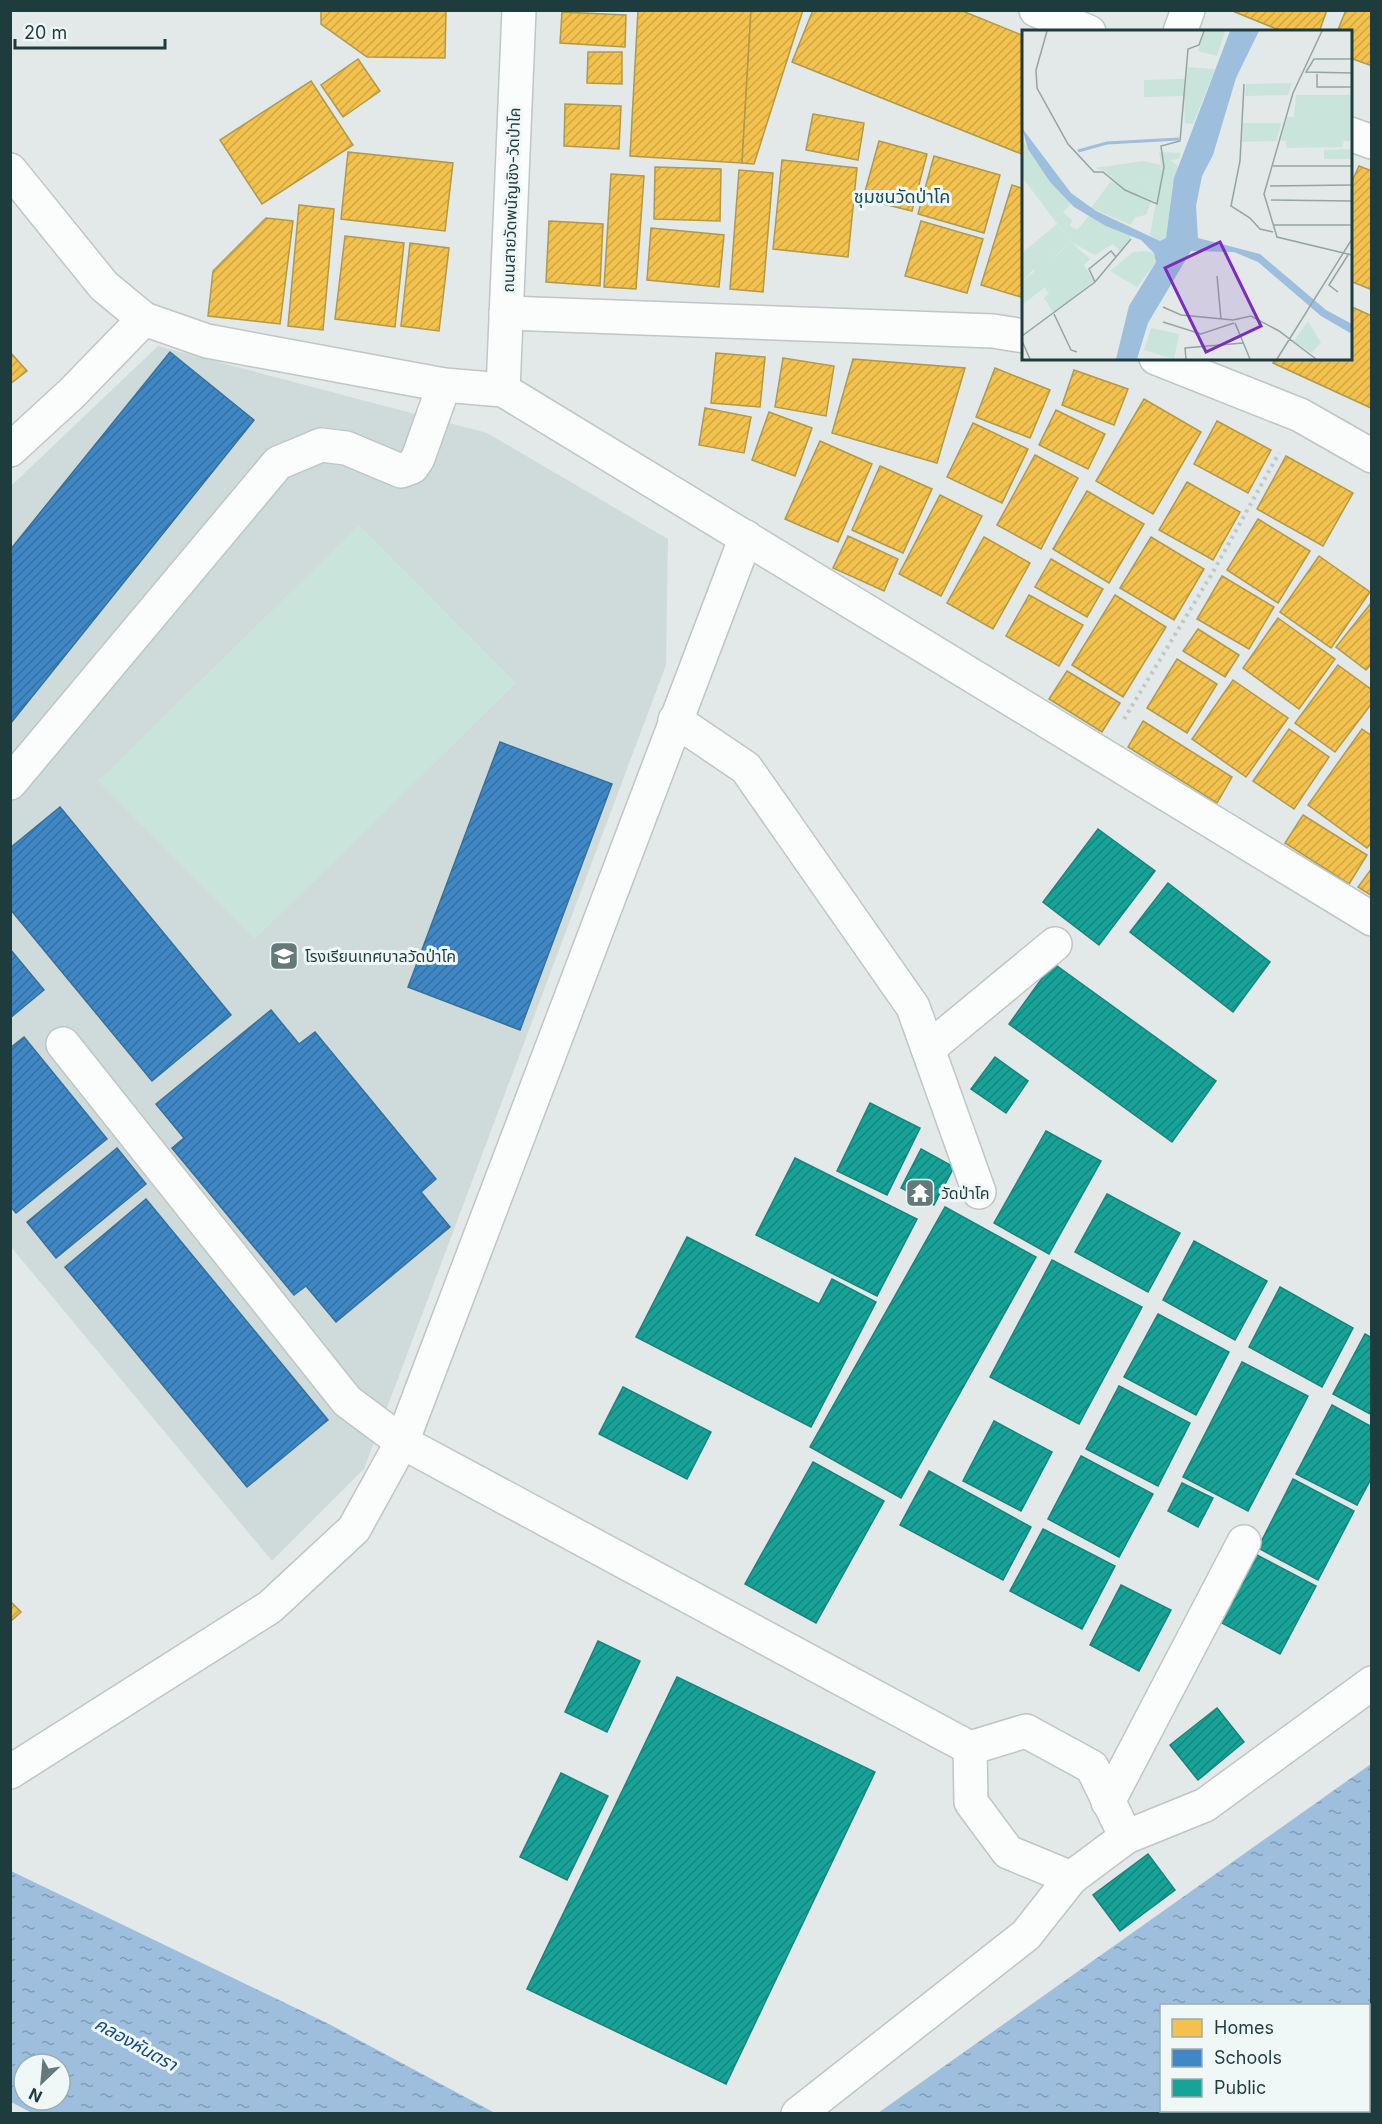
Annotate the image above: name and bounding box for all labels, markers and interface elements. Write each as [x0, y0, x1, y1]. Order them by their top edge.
scale bar [15, 12, 165, 50]
text: 20 m [24, 22, 67, 43]
inset map [1022, 30, 1352, 360]
street label: ถนนสายวัดพนัญเชิง-วัดป่าโค [498, 107, 524, 293]
district label: ชุมชนวัดป่าโค [854, 186, 950, 208]
school or university icon: โรงเรียนเทศบาลวัดป่าโค [268, 940, 300, 972]
place label: โรงเรียนเทศบาลวัดป่าโค [305, 946, 456, 966]
temple icon: วัดป่าโค [904, 1177, 936, 1209]
place label: วัดป่าโค [941, 1183, 990, 1203]
legend [1160, 2004, 1370, 2112]
water label: คลองหันตรา [91, 2013, 181, 2075]
text: Homes [1214, 2017, 1274, 2038]
text: Schools [1214, 2047, 1282, 2068]
north arrow [12, 2052, 72, 2112]
text: Public [1214, 2077, 1266, 2098]
text: N [26, 2084, 45, 2107]

